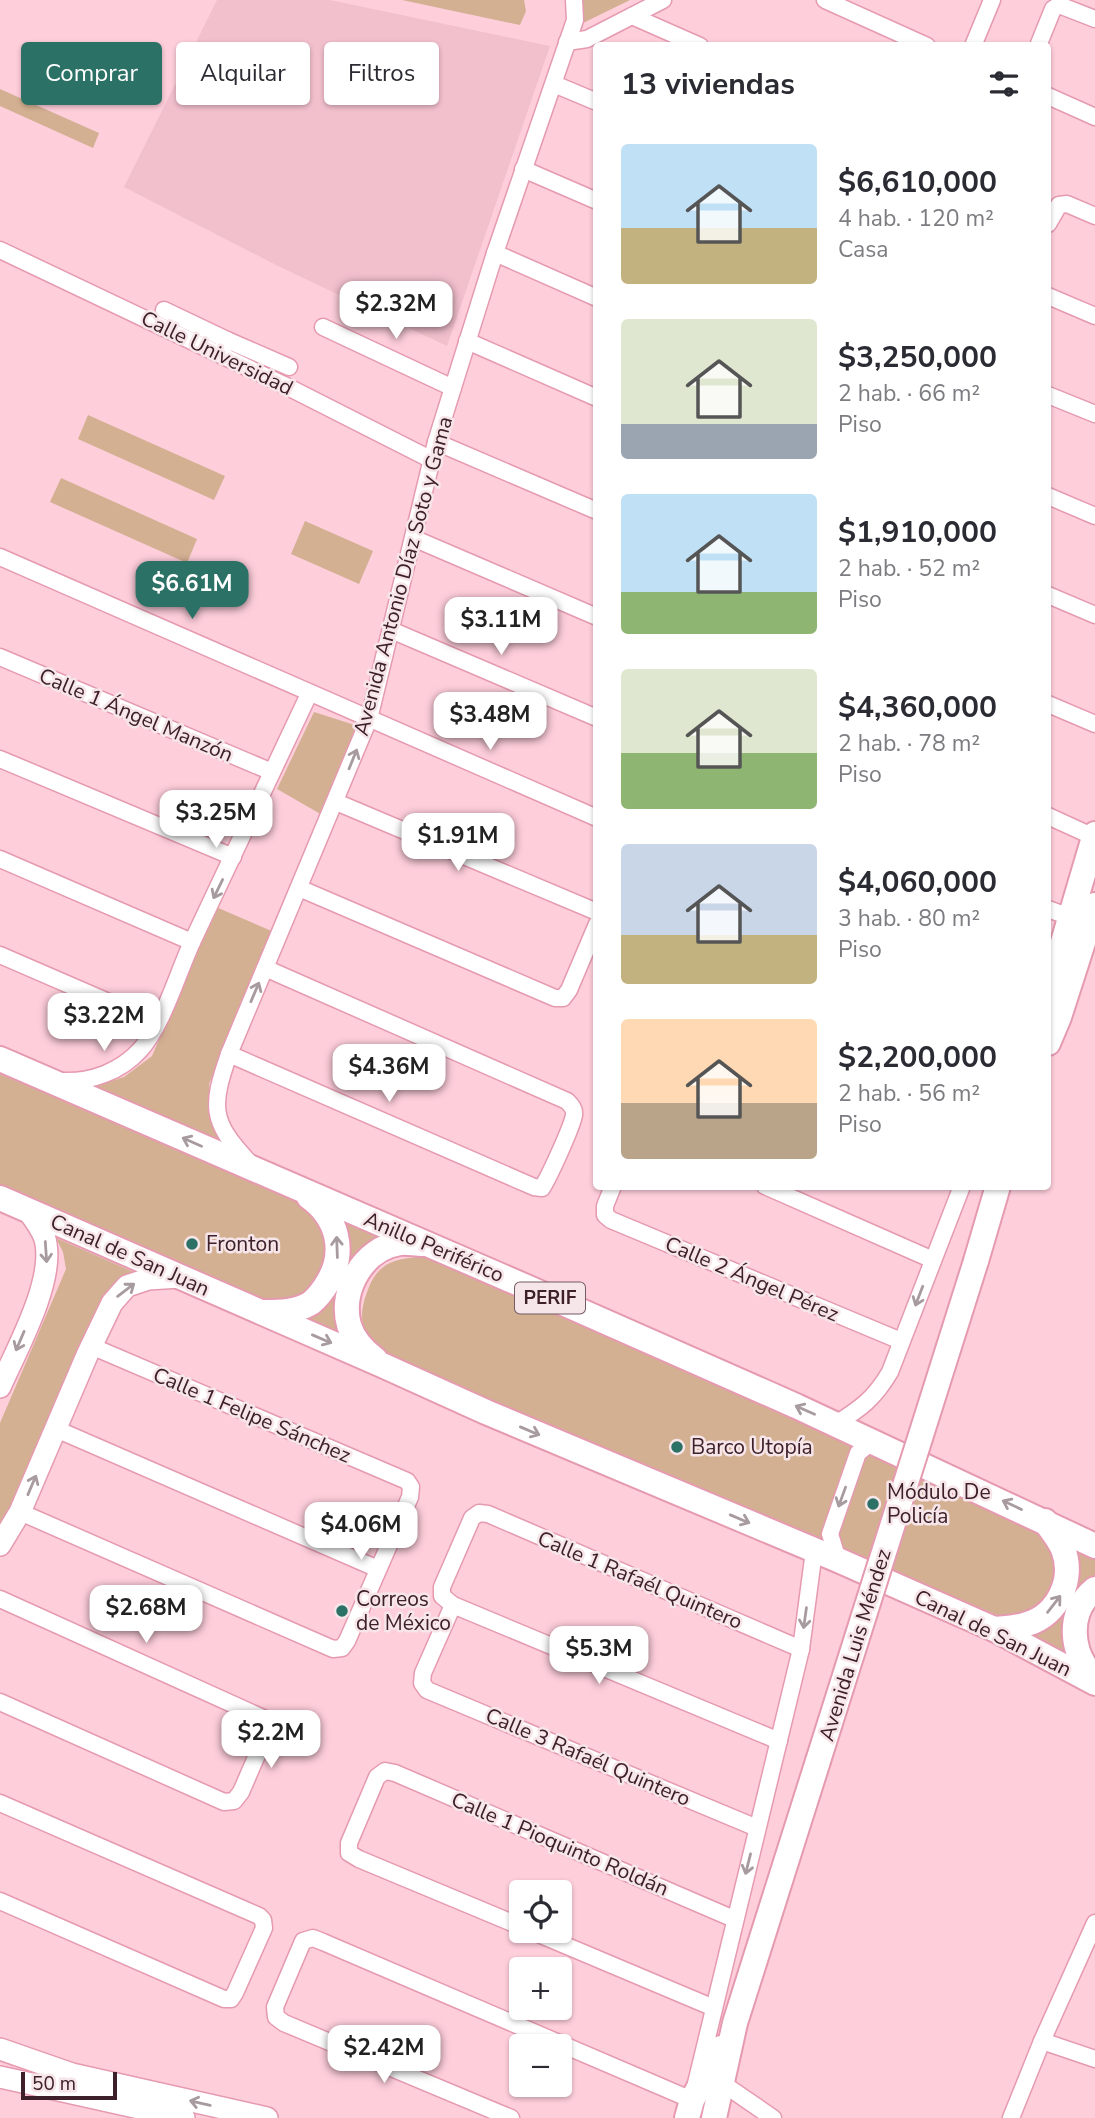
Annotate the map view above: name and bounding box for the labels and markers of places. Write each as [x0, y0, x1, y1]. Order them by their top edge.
pin: $2.32M [339, 282, 453, 341]
pin: $6.61M [135, 562, 249, 621]
pin: $3.11M [444, 598, 558, 657]
pin: $3.48M [433, 692, 547, 752]
pin: $3.25M [159, 790, 273, 850]
pin: $1.91M [401, 814, 515, 873]
pin: $3.22M [47, 993, 161, 1053]
pin: $4.36M [332, 1044, 446, 1104]
place label: Fronton [206, 1230, 279, 1258]
marker: Fronton [184, 1236, 200, 1252]
place label: Barco Utopía [691, 1433, 813, 1461]
marker: Barco Utopía [669, 1439, 685, 1455]
place label: Módulo De Policía [887, 1478, 991, 1530]
marker: Módulo De Policía [865, 1496, 881, 1512]
pin: $4.06M [304, 1502, 418, 1562]
place label: Correos de México [356, 1585, 451, 1637]
pin: $2.68M [89, 1586, 203, 1645]
marker: Correos de México [334, 1603, 350, 1619]
pin: $5.3M [550, 1626, 648, 1686]
pin: $2.2M [222, 1710, 320, 1770]
pin: $2.42M [327, 2025, 441, 2085]

